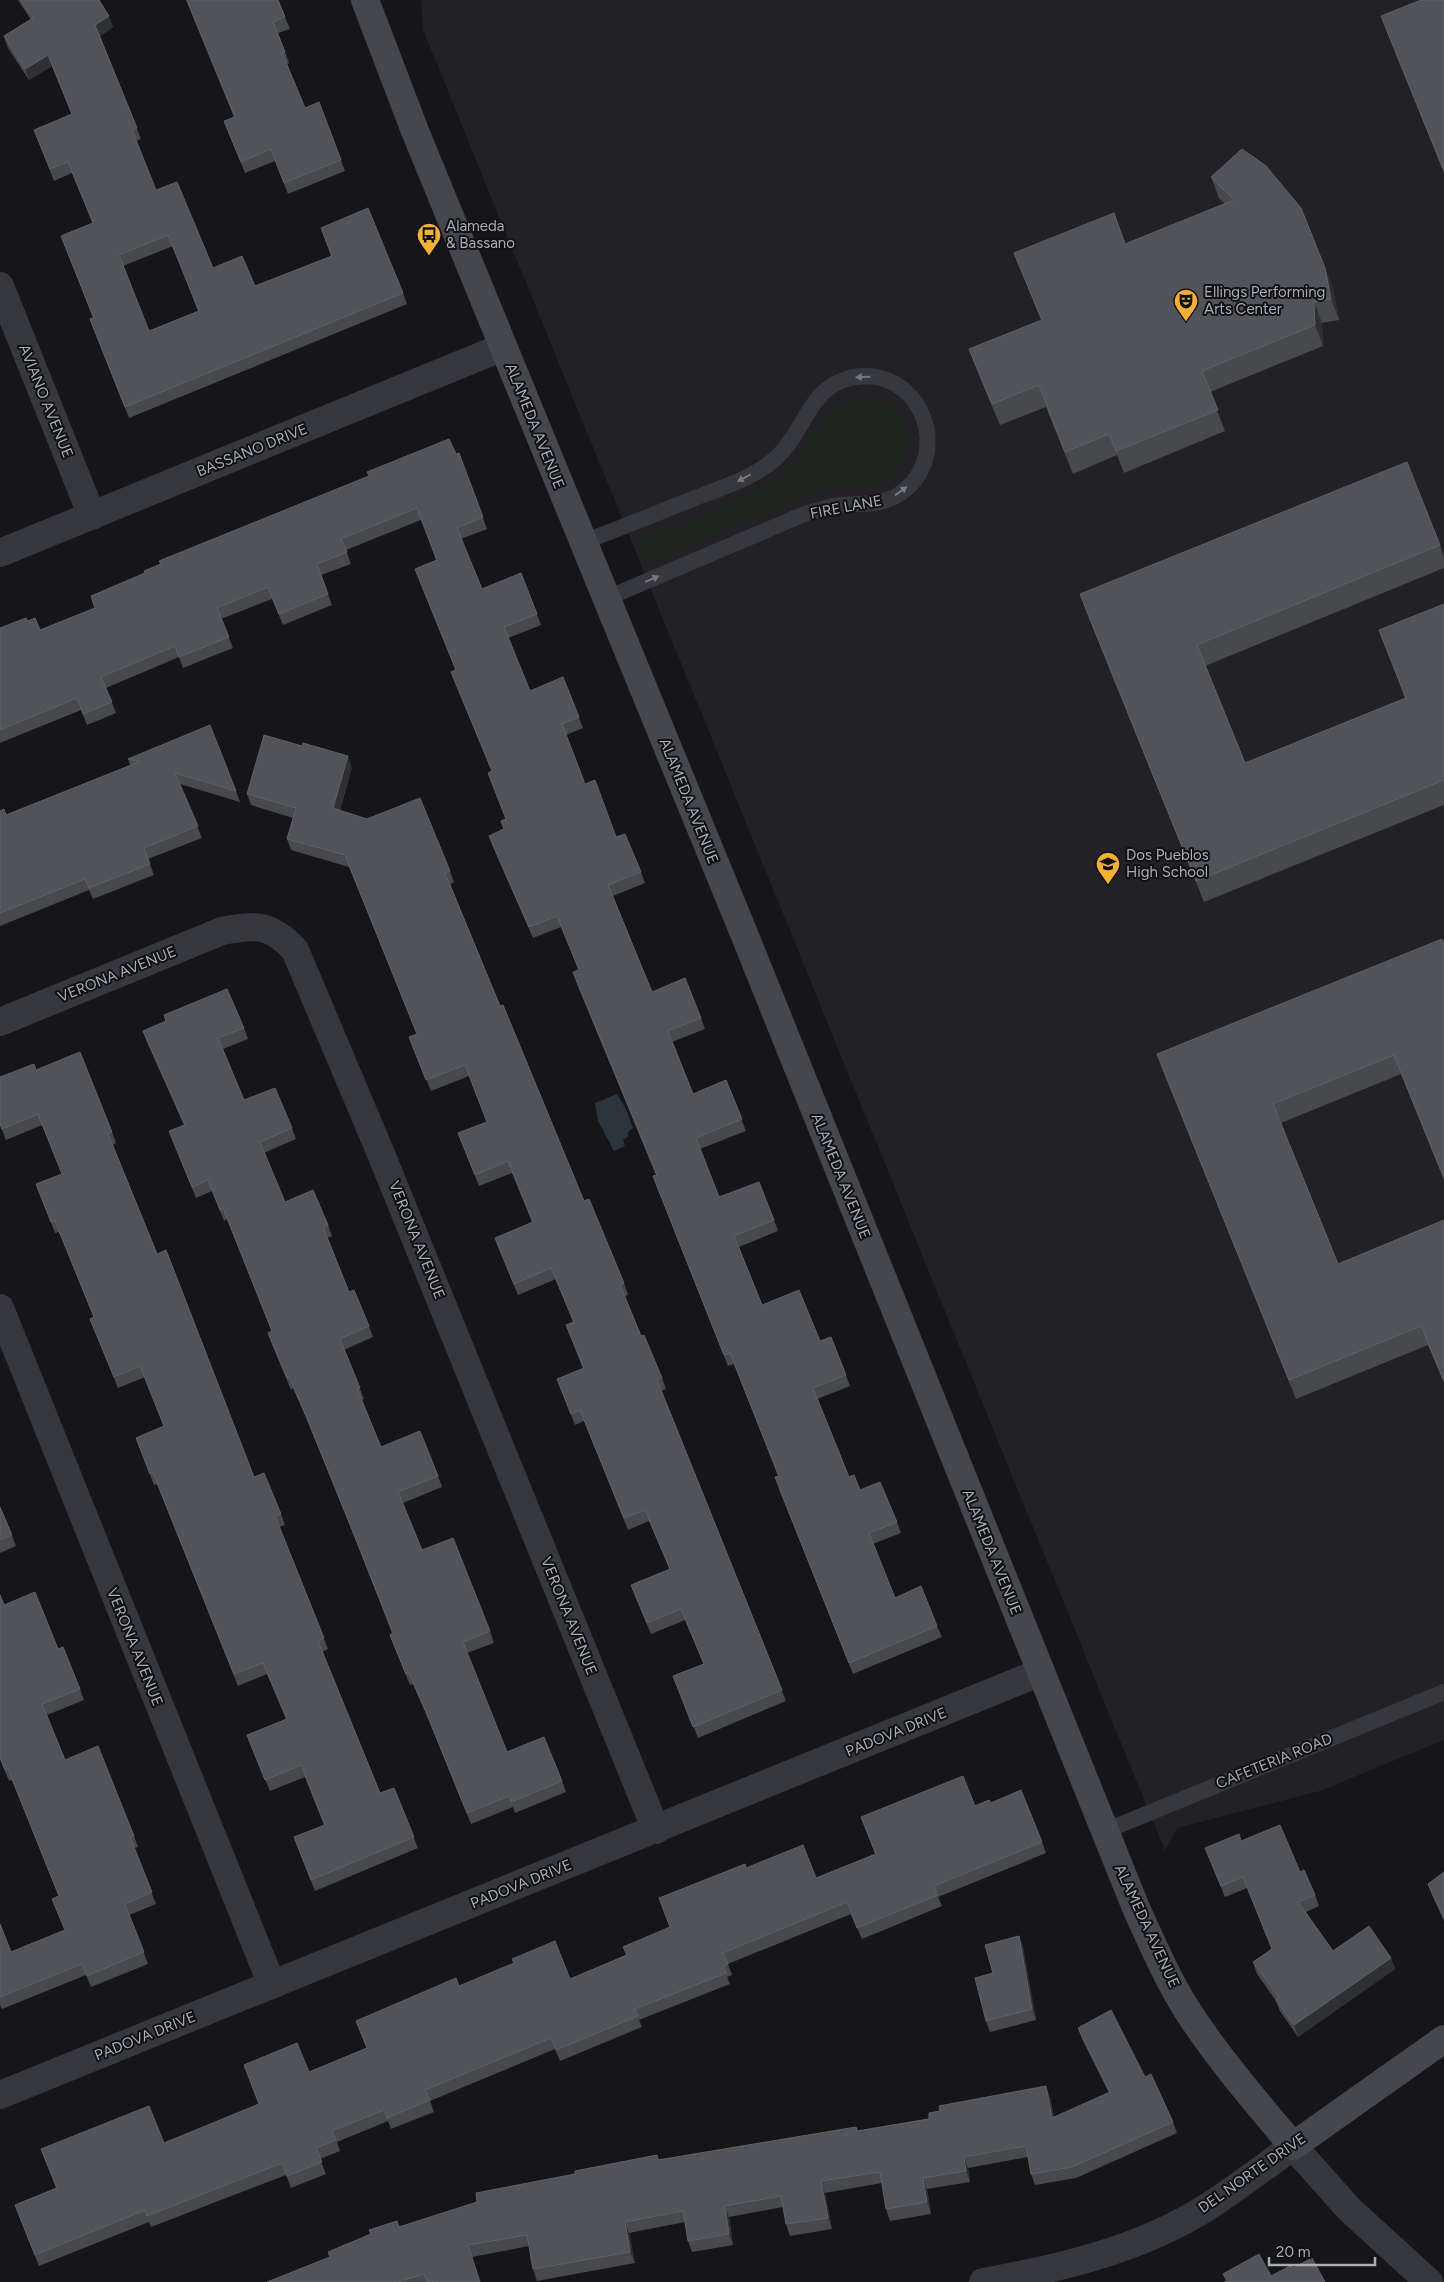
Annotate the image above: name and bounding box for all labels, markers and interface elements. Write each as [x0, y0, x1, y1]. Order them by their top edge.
place label: Alameda & Bassano [446, 217, 515, 252]
bus stop icon: Alameda & Bassano [416, 222, 442, 256]
place label: Ellings Performing Arts Center [1204, 283, 1325, 318]
theatre icon: Ellings Performing Arts Center [1173, 288, 1199, 322]
street label: AVIANO AVENUE [15, 342, 77, 460]
street label: ALAMEDA AVENUE [502, 361, 568, 491]
one-way arrow [854, 373, 870, 381]
street label: BASSANO DRIVE [194, 420, 310, 480]
one-way arrow [738, 473, 751, 482]
one-way arrow [894, 486, 908, 496]
street label: FIRE LANE [809, 491, 883, 523]
one-way arrow [645, 575, 659, 583]
street label: ALAMEDA AVENUE [656, 736, 722, 866]
place label: Dos Pueblos High School [1126, 846, 1209, 881]
school or university icon: Dos Pueblos High School [1095, 851, 1121, 885]
street label: VERONA AVENUE [55, 942, 179, 1006]
street label: ALAMEDA AVENUE [808, 1111, 874, 1241]
street label: VERONA AVENUE [385, 1178, 449, 1302]
street label: ALAMEDA AVENUE [959, 1487, 1025, 1617]
street label: VERONA AVENUE [537, 1554, 601, 1678]
street label: VERONA AVENUE [103, 1585, 167, 1709]
street label: PADOVA DRIVE [843, 1704, 949, 1760]
street label: CAFETERIA ROAD [1213, 1729, 1335, 1793]
street label: PADOVA DRIVE [468, 1856, 574, 1912]
street label: ALAMEDA AVENUE [1111, 1862, 1183, 1990]
street label: PADOVA DRIVE [92, 2008, 198, 2064]
street label: DEL NORTE DRIVE [1195, 2129, 1309, 2217]
scale bar [1269, 2234, 1375, 2266]
text: 20 m [1276, 2243, 1310, 2261]

